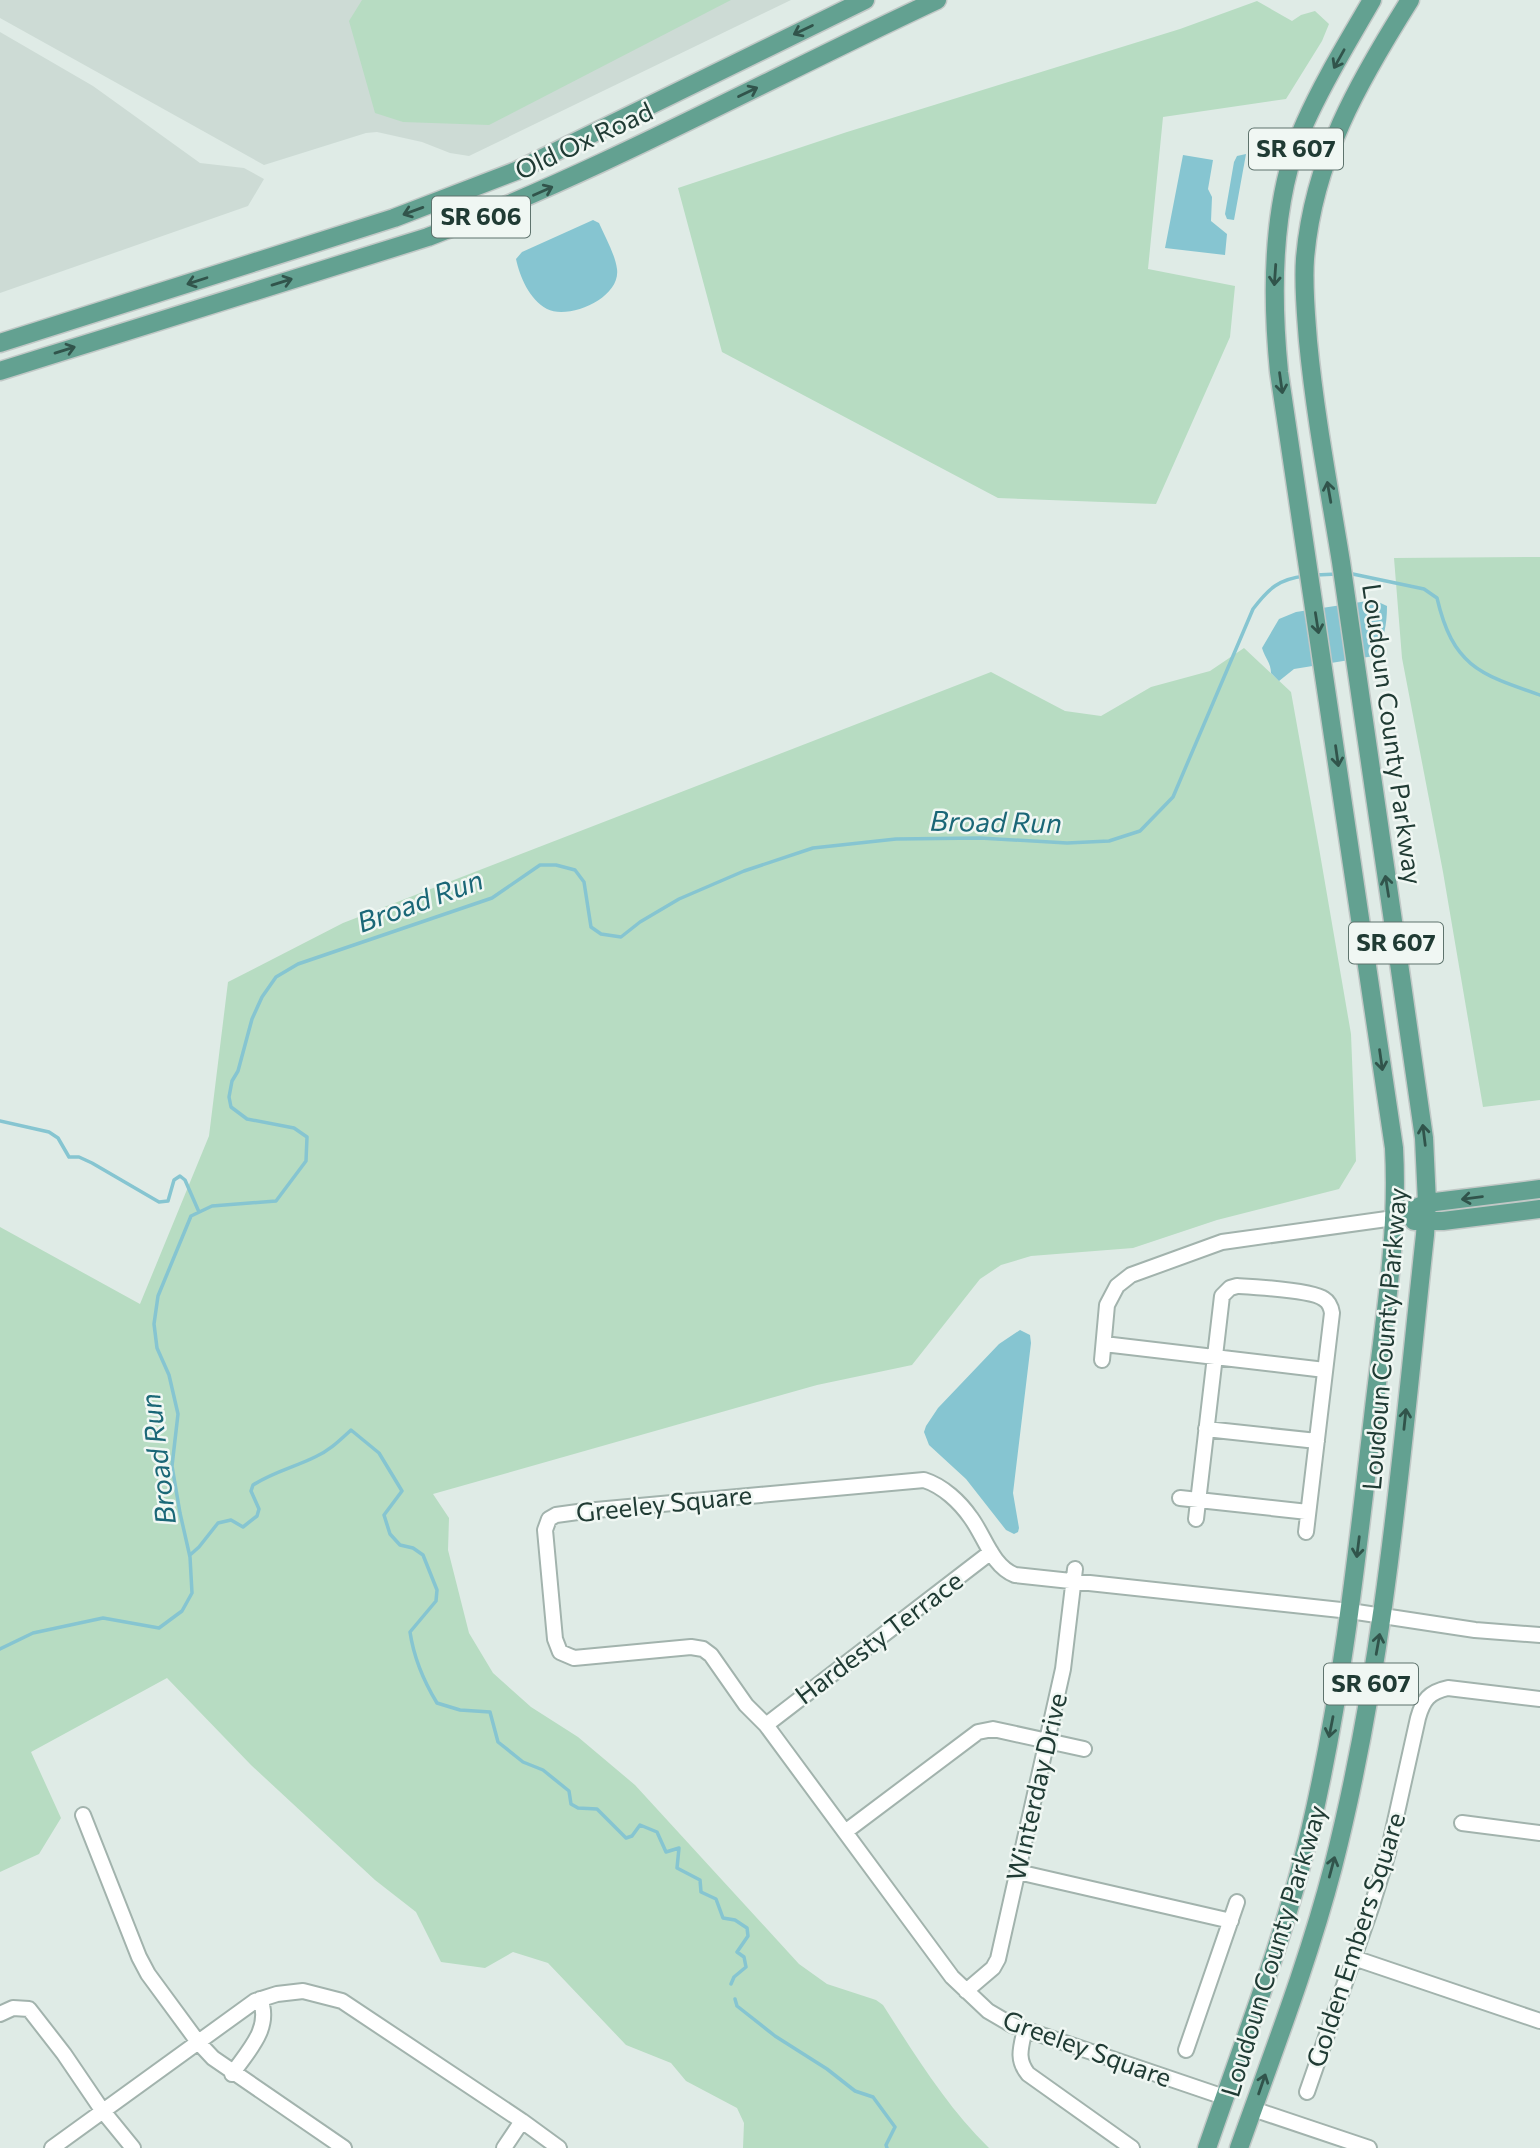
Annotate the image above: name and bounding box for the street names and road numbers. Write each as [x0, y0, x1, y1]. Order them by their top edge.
street label: Old Ox Road [510, 94, 657, 185]
road number: SR 607 [1249, 128, 1343, 169]
road number: SR 606 [432, 196, 530, 238]
street label: Loudoun County Parkway [1357, 581, 1430, 886]
road number: SR 607 [1349, 923, 1443, 964]
street label: Loudoun County Parkway [1355, 1186, 1412, 1491]
street label: Greeley Square [574, 1478, 754, 1527]
street label: Hardesty Terrace [788, 1564, 968, 1710]
road number: SR 607 [1324, 1664, 1418, 1704]
street label: Winterday Drive [999, 1690, 1072, 1884]
street label: Loudoun County Parkway [1213, 1801, 1332, 2100]
street label: Golden Embers Square [1299, 1808, 1410, 2071]
street label: Greeley Square [999, 2003, 1176, 2092]

